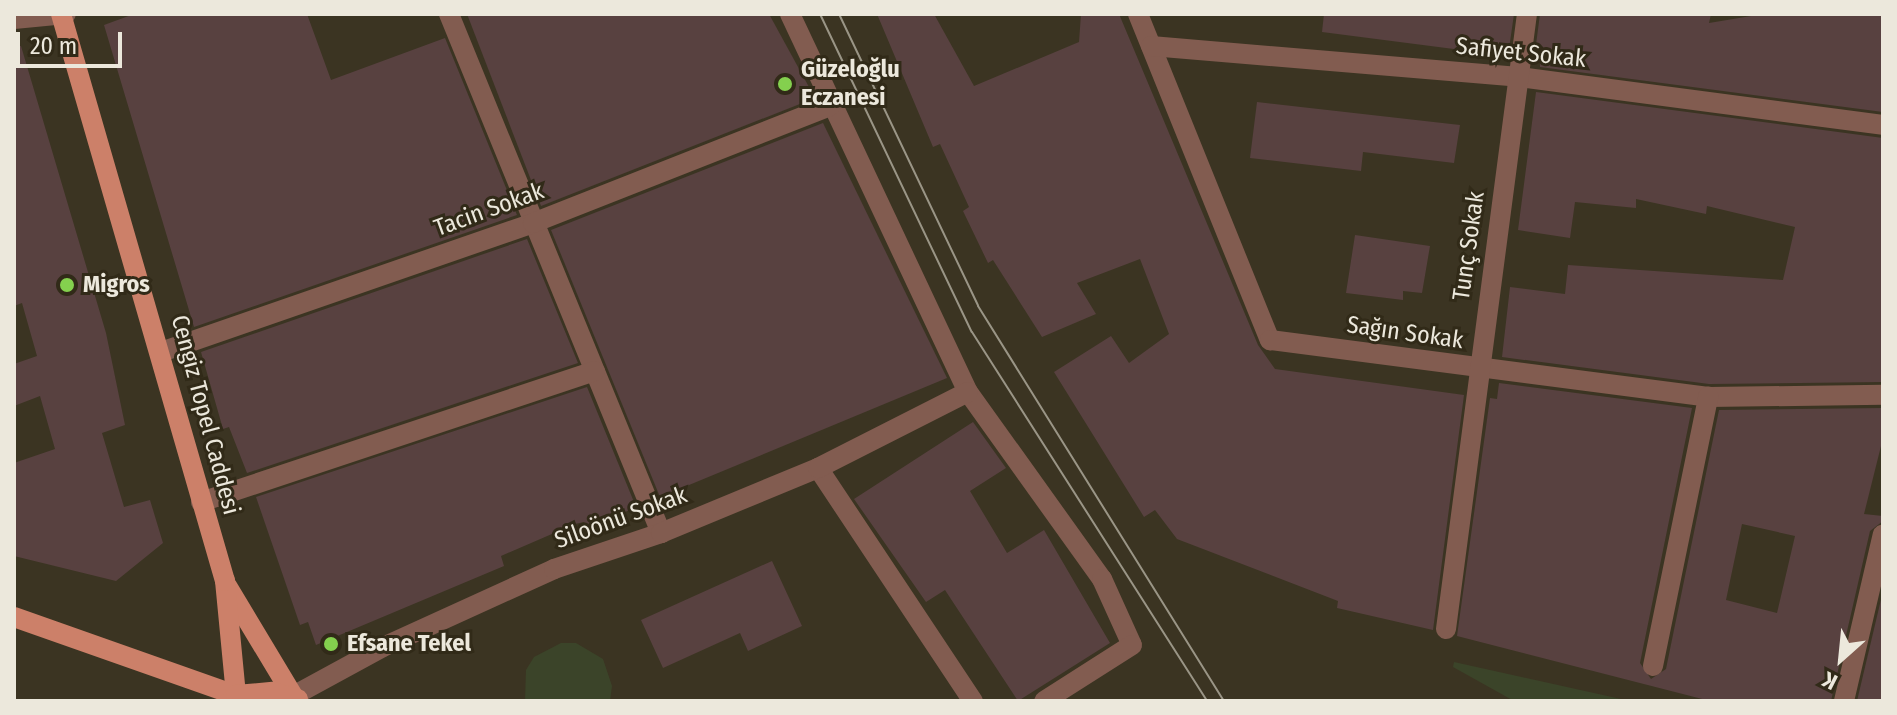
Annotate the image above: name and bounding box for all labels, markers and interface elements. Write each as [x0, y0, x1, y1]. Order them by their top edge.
scale bar [20, 16, 126, 66]
text: 20 m [30, 32, 77, 60]
street label: Safiyet Sokak [1455, 32, 1587, 74]
place label: Güzeloğlu Eczanesi [801, 56, 900, 112]
marker: Güzeloğlu Eczanesi [776, 75, 794, 93]
street label: Tacin Sokak [430, 177, 548, 243]
street label: Tunç Sokak [1447, 190, 1491, 302]
place label: Migros [83, 271, 150, 299]
marker: Migros [58, 276, 76, 294]
street label: Sağın Sokak [1345, 311, 1465, 355]
street label: Cengiz Topel Caddesi [165, 312, 245, 518]
street label: Siloönü Sokak [551, 481, 691, 555]
north arrow [1801, 619, 1881, 699]
place label: Efsane Tekel [347, 630, 471, 658]
marker: Efsane Tekel [322, 635, 340, 653]
text: K [1818, 666, 1842, 696]

